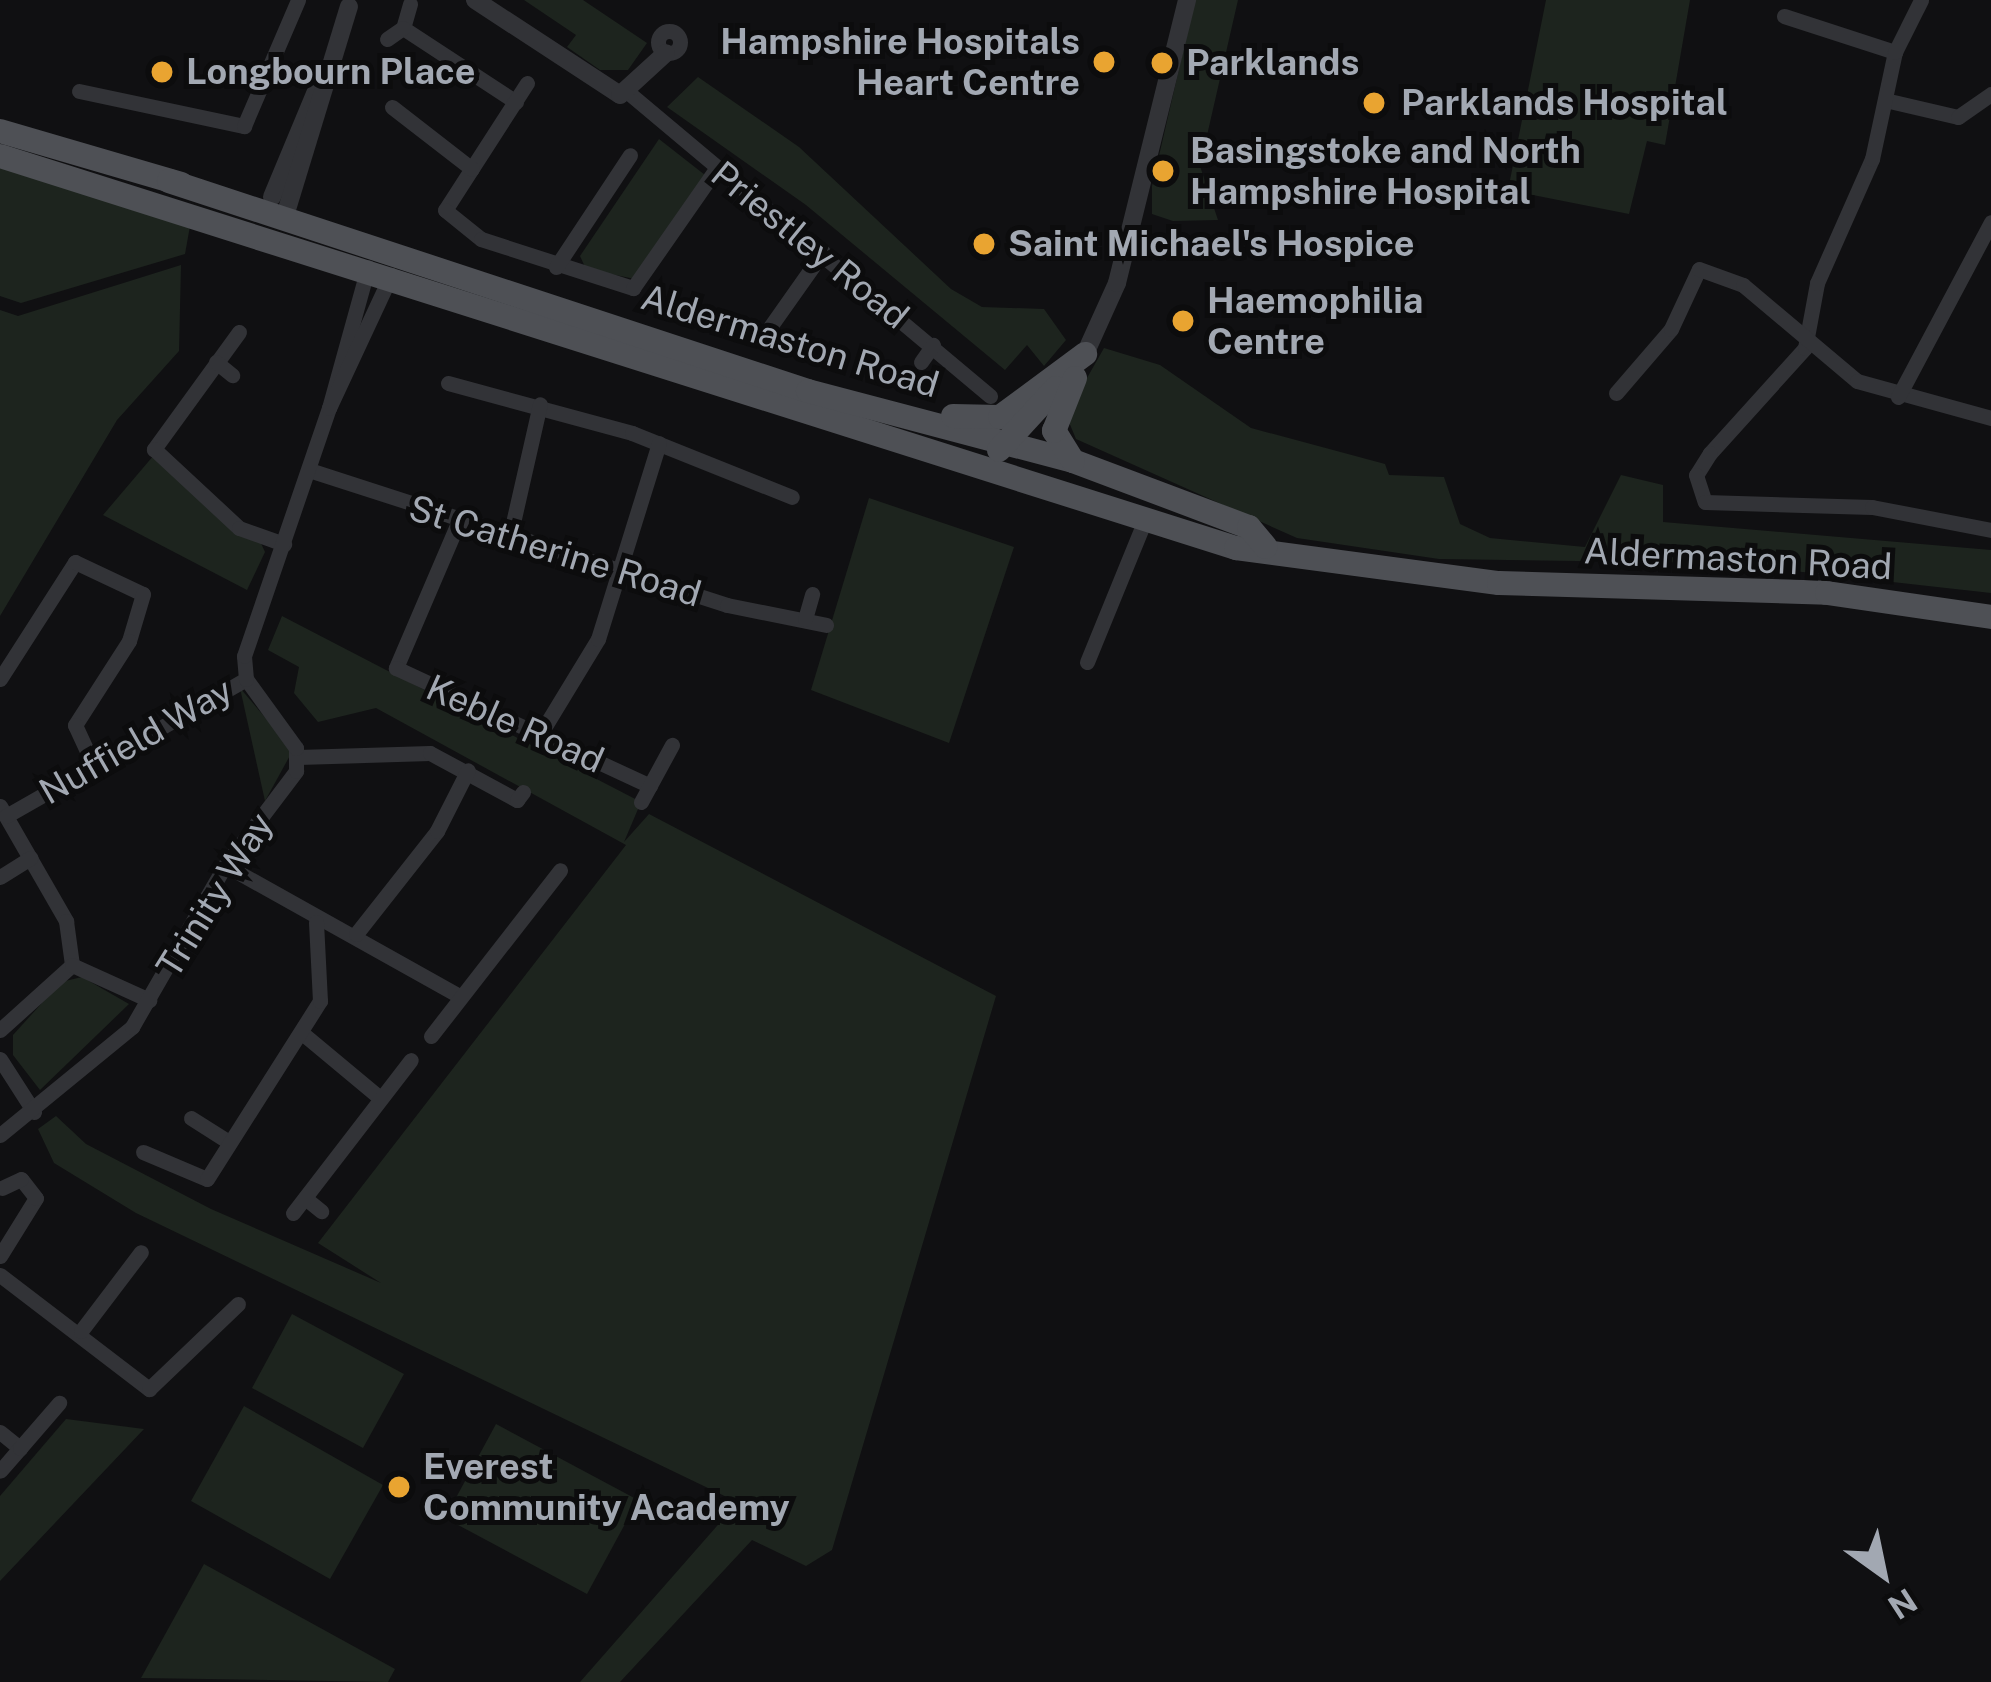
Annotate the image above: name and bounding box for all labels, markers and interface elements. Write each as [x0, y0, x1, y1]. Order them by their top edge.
place label: Hampshire Hospitals Heart Centre [720, 19, 1080, 104]
place label: Parklands [1186, 41, 1359, 85]
marker: Hampshire Hospitals Heart Centre [1091, 49, 1117, 75]
place label: Longbourn Place [186, 50, 475, 94]
marker: Parklands [1149, 50, 1175, 76]
marker: Longbourn Place [149, 59, 175, 85]
place label: Parklands Hospital [1401, 81, 1728, 125]
marker: Parklands Hospital [1358, 87, 1390, 119]
place label: Basingstoke and North Hampshire Hospital [1190, 128, 1581, 213]
street label: Priestley Road [703, 152, 917, 338]
marker: Basingstoke and North Hampshire Hospital [1147, 155, 1179, 187]
place label: Saint Michael's Hospice [1008, 222, 1415, 266]
marker: Saint Michael's Hospice [971, 231, 997, 257]
street label: Aldermaston Road [636, 275, 944, 407]
place label: Haemophilia Centre [1207, 278, 1423, 363]
marker: Haemophilia Centre [1170, 308, 1196, 334]
street label: St Catherine Road [404, 486, 706, 616]
street label: Aldermaston Road [1583, 529, 1893, 589]
street label: Keble Road [420, 666, 610, 782]
street label: Nuffield Way [32, 668, 240, 814]
street label: Trinity Way [147, 805, 283, 985]
place label: Everest Community Academy [423, 1444, 790, 1529]
marker: Everest Community Academy [386, 1474, 412, 1500]
north arrow [1823, 1514, 1943, 1634]
text: N [1881, 1581, 1924, 1627]

